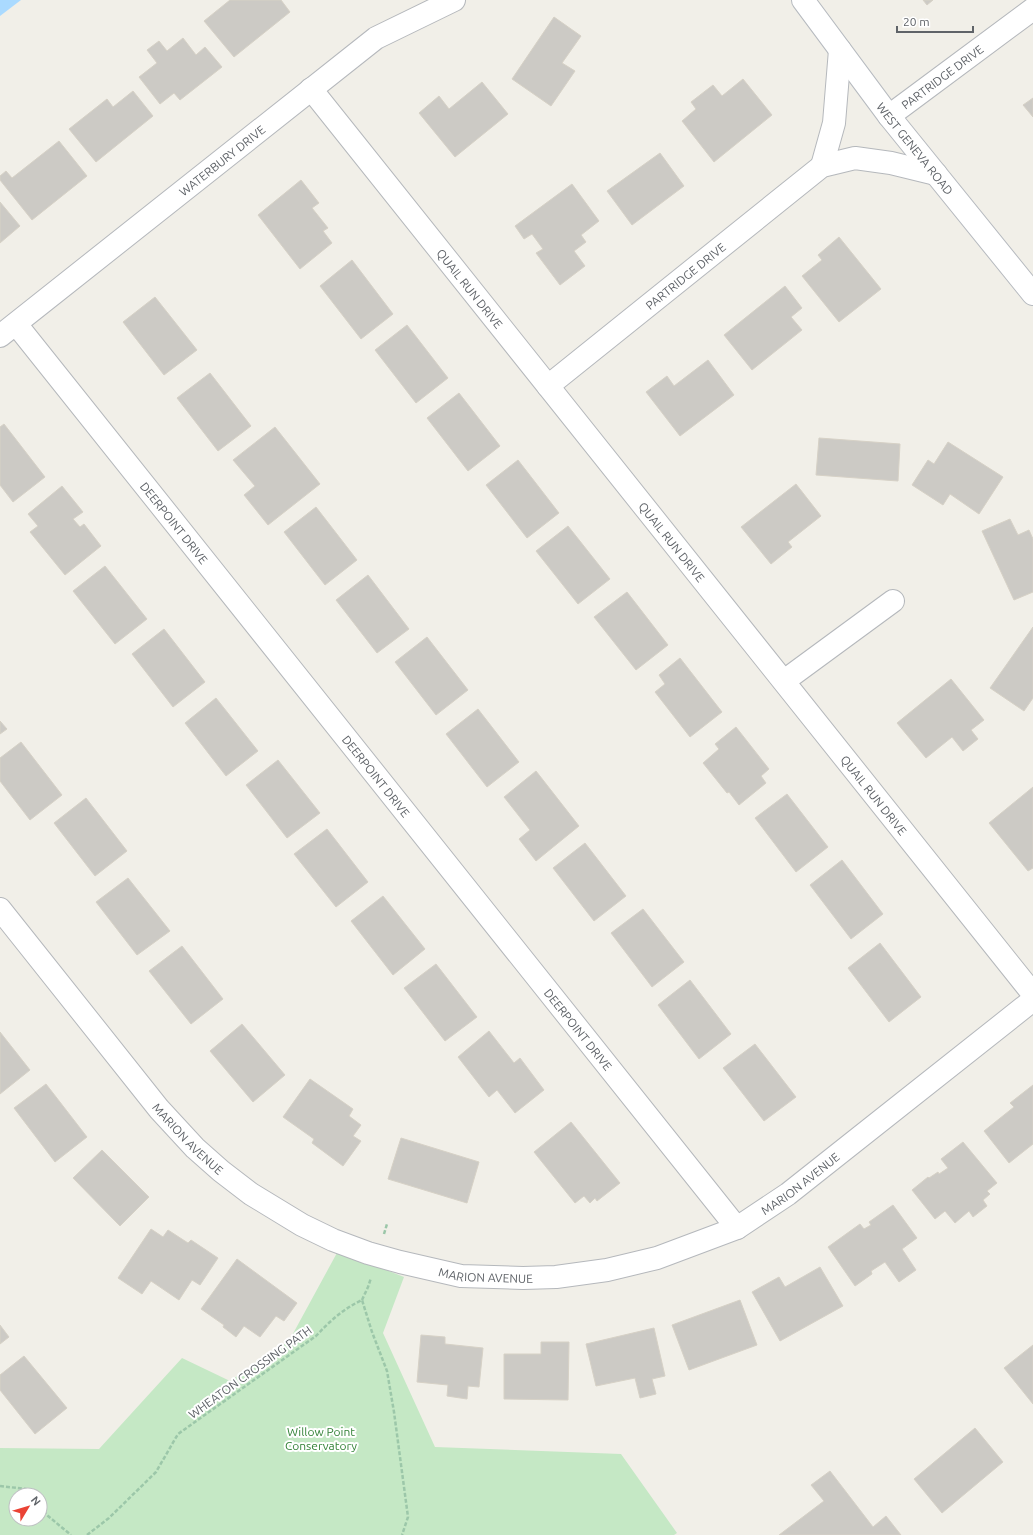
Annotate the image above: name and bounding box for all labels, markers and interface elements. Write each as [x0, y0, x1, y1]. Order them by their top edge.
scale bar [897, 8, 973, 34]
text: 20 m [903, 15, 930, 28]
street label: PARTRIDGE DRIVE [899, 42, 986, 111]
street label: WEST GENEVA ROAD [875, 100, 956, 197]
street label: WATERBURY DRIVE [176, 122, 267, 198]
street label: PARTRIDGE DRIVE [643, 240, 728, 312]
street label: QUAIL RUN DRIVE [434, 246, 506, 331]
street label: DEERPOINT DRIVE [138, 479, 211, 566]
street label: QUAIL RUN DRIVE [637, 499, 708, 584]
street label: DEERPOINT DRIVE [340, 733, 413, 819]
street label: QUAIL RUN DRIVE [839, 753, 910, 837]
street label: DEERPOINT DRIVE [542, 986, 615, 1073]
street label: MARION AVENUE [150, 1100, 226, 1177]
street label: MARION AVENUE [758, 1150, 842, 1217]
street label: MARION AVENUE [437, 1265, 533, 1285]
street label: WHEATON CROSSING PATH [186, 1323, 314, 1421]
park label: Willow Point Conservatory [285, 1425, 357, 1452]
north arrow [8, 1487, 48, 1527]
text: N [29, 1494, 43, 1508]

